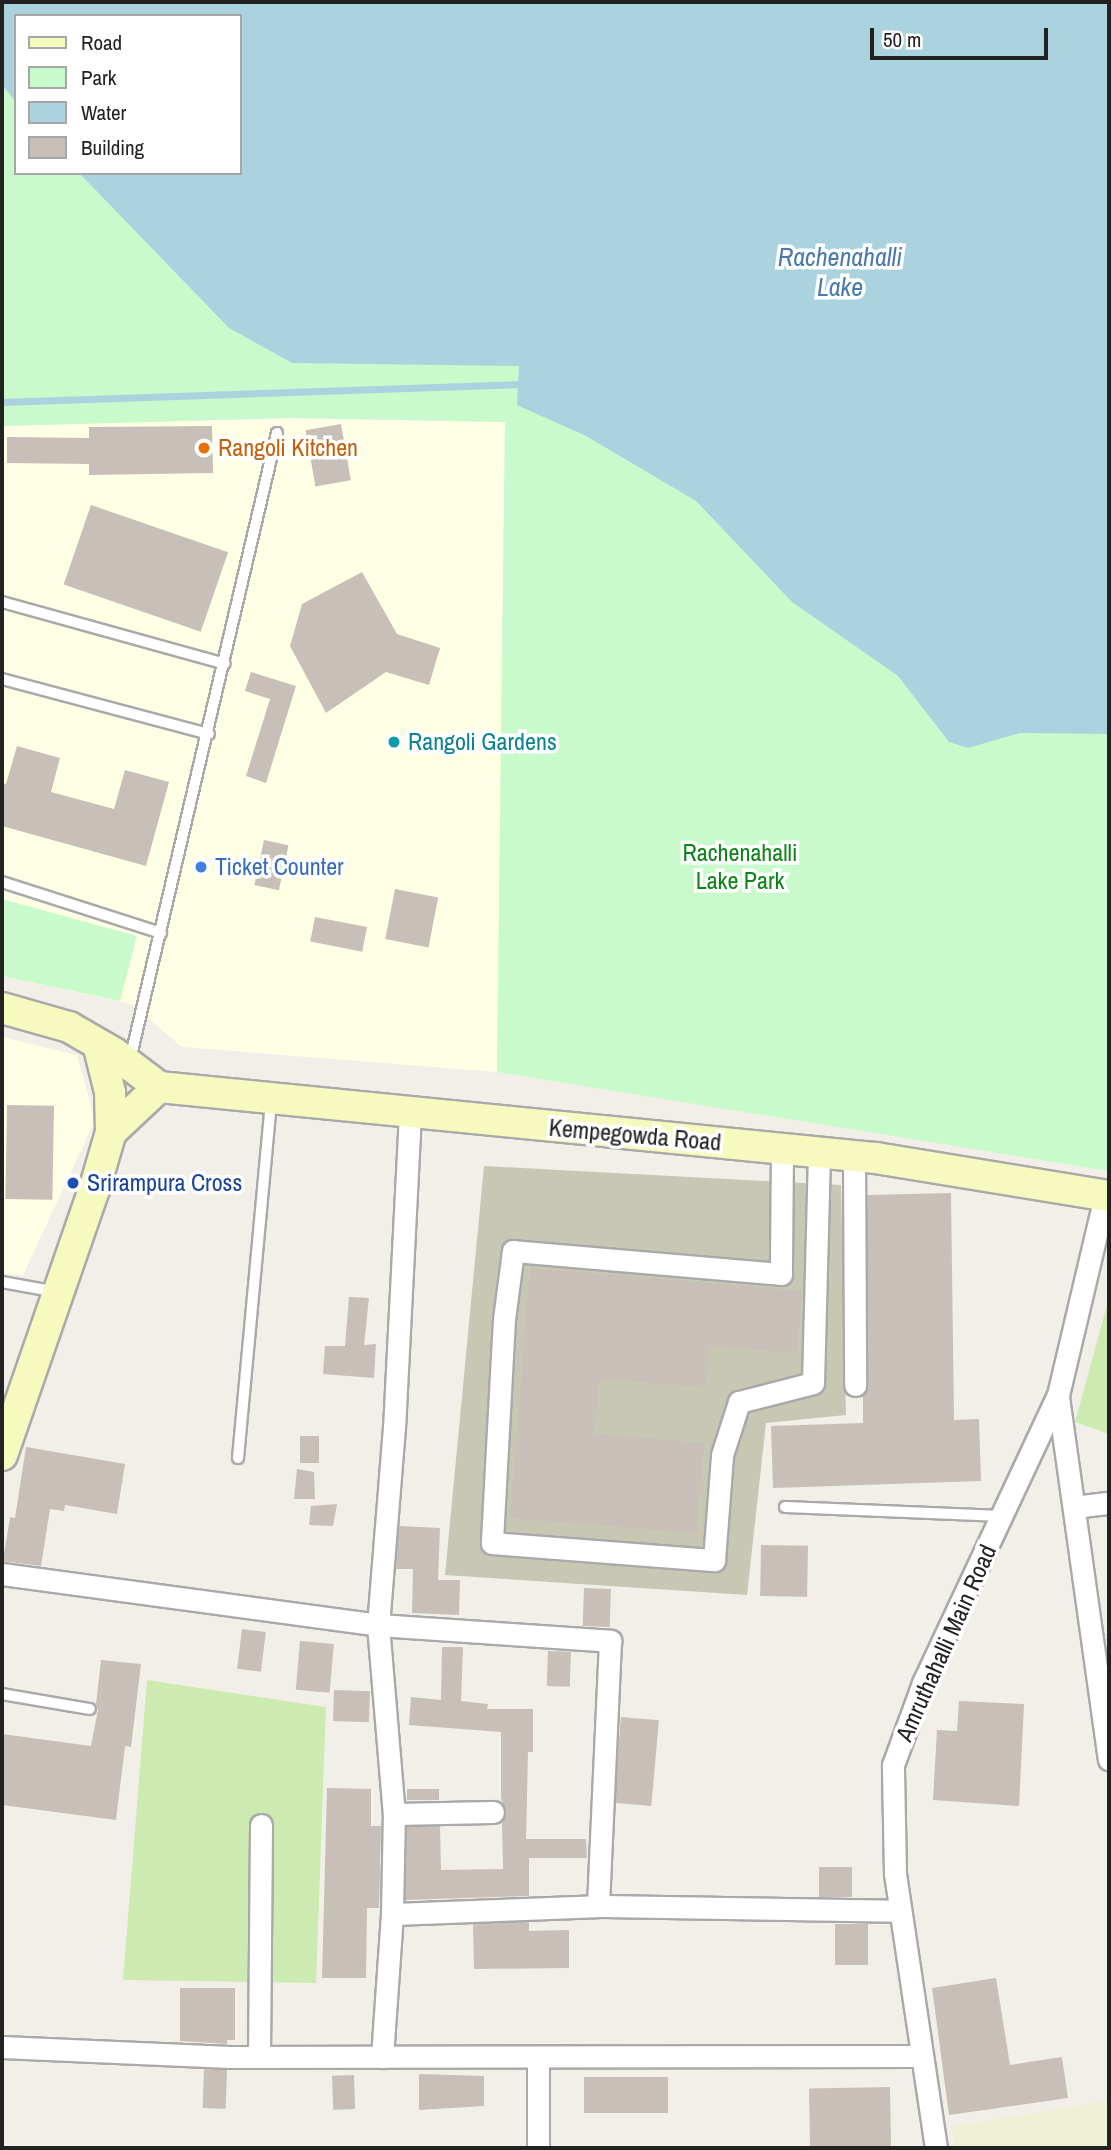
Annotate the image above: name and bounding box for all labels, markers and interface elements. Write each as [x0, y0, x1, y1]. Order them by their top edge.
legend [14, 14, 242, 175]
scale bar [873, 14, 1052, 58]
text: 50 m [883, 25, 921, 54]
text: Road [81, 28, 122, 57]
text: Park [81, 63, 116, 92]
text: Water [81, 98, 126, 127]
text: Building [81, 133, 144, 162]
water label: Rachenahalli Lake [778, 241, 902, 302]
place label: Rangoli Kitchen [218, 434, 358, 462]
marker: Rangoli Kitchen [196, 440, 212, 456]
place label: Rangoli Gardens [408, 728, 557, 756]
marker: Rangoli Gardens [386, 734, 402, 750]
park label: Rachenahalli Lake Park [683, 839, 797, 895]
place label: Ticket Counter [215, 853, 344, 881]
marker: Ticket Counter [193, 859, 209, 875]
street label: Kempegowda Road [548, 1113, 722, 1157]
place label: Srirampura Cross [87, 1169, 242, 1197]
marker: Srirampura Cross [65, 1175, 81, 1191]
street label: Amruthahalli Main Road [890, 1540, 1002, 1746]

